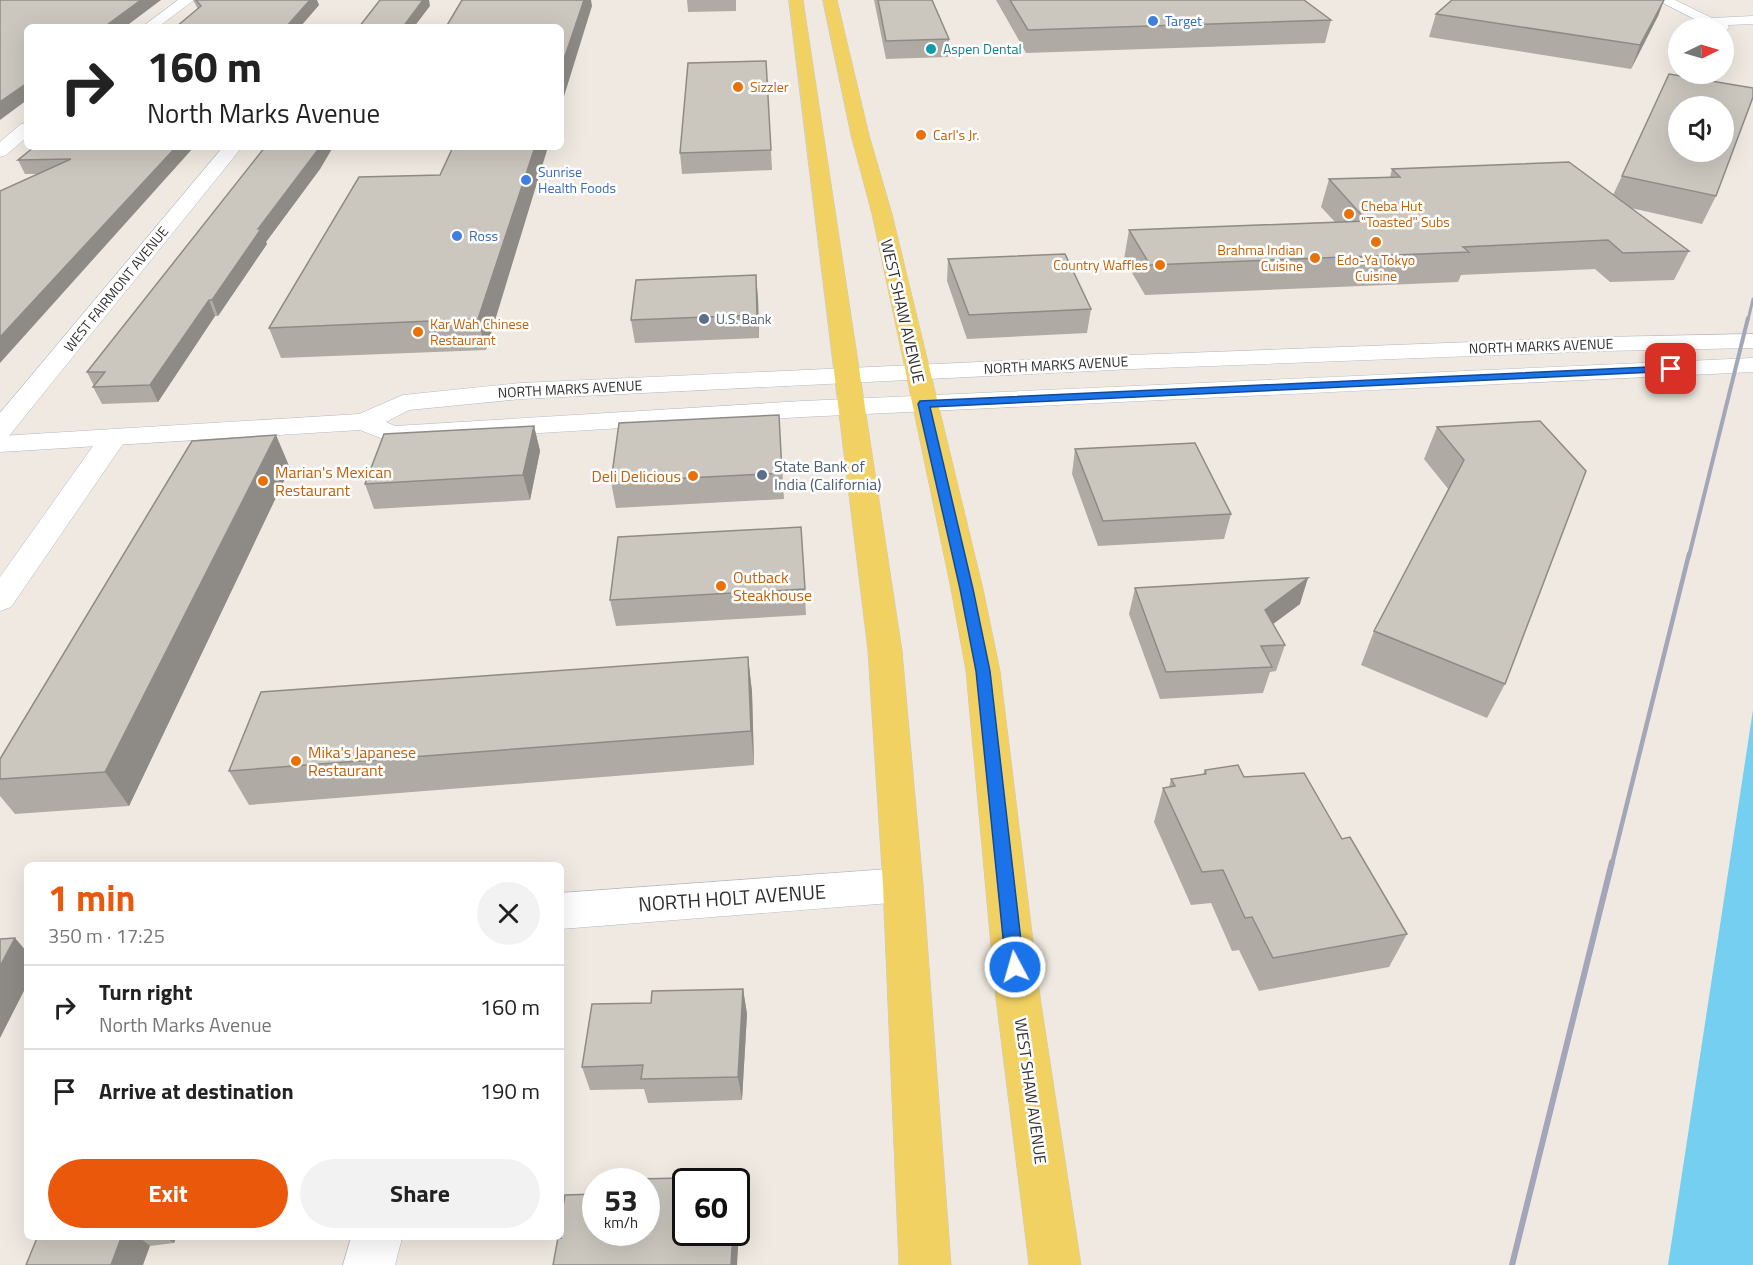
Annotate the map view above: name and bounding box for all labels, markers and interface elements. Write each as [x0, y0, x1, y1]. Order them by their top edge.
place label: Target [1165, 10, 1202, 31]
marker: Target [1146, 14, 1160, 28]
north arrow [1668, 18, 1734, 84]
map controls [1668, 18, 1734, 162]
text: 160 m [147, 34, 262, 98]
place label: Aspen Dental [943, 38, 1022, 59]
marker: Aspen Dental [924, 42, 938, 56]
icon: right [48, 48, 126, 126]
place label: Sizzler [750, 76, 789, 97]
marker: Sizzler [731, 80, 745, 94]
text: North Marks Avenue [147, 92, 380, 133]
button: sound [1668, 96, 1734, 162]
place label: Carl's Jr. [933, 124, 979, 145]
marker: Carl's Jr. [914, 128, 928, 142]
place label: Sunrise Health Foods [538, 161, 616, 198]
marker: Sunrise Health Foods [519, 173, 533, 187]
place label: Cheba Hut "Toasted" Subs [1361, 195, 1450, 232]
marker: Cheba Hut "Toasted" Subs [1342, 207, 1356, 221]
street label: WEST FAIRMONT AVENUE [58, 221, 173, 356]
place label: Ross [469, 225, 498, 246]
marker: Ross [450, 229, 464, 243]
marker: Edo-Ya Tokyo Cuisine [1369, 235, 1383, 249]
street label: WEST SHAW AVENUE [875, 237, 931, 386]
place label: Brahma Indian Cuisine [1217, 239, 1303, 276]
place label: Edo-Ya Tokyo Cuisine [1337, 249, 1415, 286]
marker: Brahma Indian Cuisine [1308, 251, 1322, 265]
place label: Country Waffles [1053, 254, 1148, 275]
marker: Country Waffles [1153, 258, 1167, 272]
place label: U.S. Bank [716, 308, 772, 329]
marker: U.S. Bank [697, 312, 711, 326]
place label: Kar Wah Chinese Restaurant [430, 313, 529, 350]
marker: Kar Wah Chinese Restaurant [411, 325, 425, 339]
street label: NORTH MARKS AVENUE [1468, 332, 1614, 359]
pin [1645, 343, 1696, 394]
street label: NORTH MARKS AVENUE [983, 350, 1129, 379]
icon: arrive [1654, 352, 1687, 385]
street label: NORTH MARKS AVENUE [497, 374, 643, 403]
place label: State Bank of India (California) [774, 454, 881, 496]
place label: Marian's Mexican Restaurant [275, 460, 392, 502]
place label: Deli Delicious [591, 464, 681, 488]
marker: State Bank of India (California) [755, 468, 769, 482]
marker: Deli Delicious [686, 469, 700, 483]
marker: Marian's Mexican Restaurant [256, 474, 270, 488]
place label: Outback Steakhouse [733, 565, 812, 607]
marker: Outback Steakhouse [714, 579, 728, 593]
place label: Mika's Japanese Restaurant [308, 740, 416, 782]
marker: Mika's Japanese Restaurant [289, 754, 303, 768]
text: 1 min [48, 870, 135, 925]
street label: NORTH HOLT AVENUE [637, 875, 827, 920]
button: close [477, 882, 540, 945]
text: 350 m · 17:25 [48, 920, 165, 951]
position arrow [983, 935, 1047, 999]
text: Turn right [99, 975, 193, 1009]
text: 160 m [480, 990, 540, 1024]
icon: right [48, 991, 81, 1024]
text: North Marks Avenue [99, 1009, 272, 1040]
street label: WEST SHAW AVENUE [1009, 1016, 1053, 1166]
text: Arrive at destination [99, 1074, 294, 1108]
text: 190 m [480, 1074, 540, 1108]
icon: arrive [48, 1075, 81, 1108]
button: Exit [48, 1159, 288, 1228]
button: Share [300, 1159, 540, 1228]
speed limit sign: 60 [672, 1168, 750, 1246]
text: 53 [604, 1177, 638, 1223]
text: km/h [604, 1211, 638, 1234]

